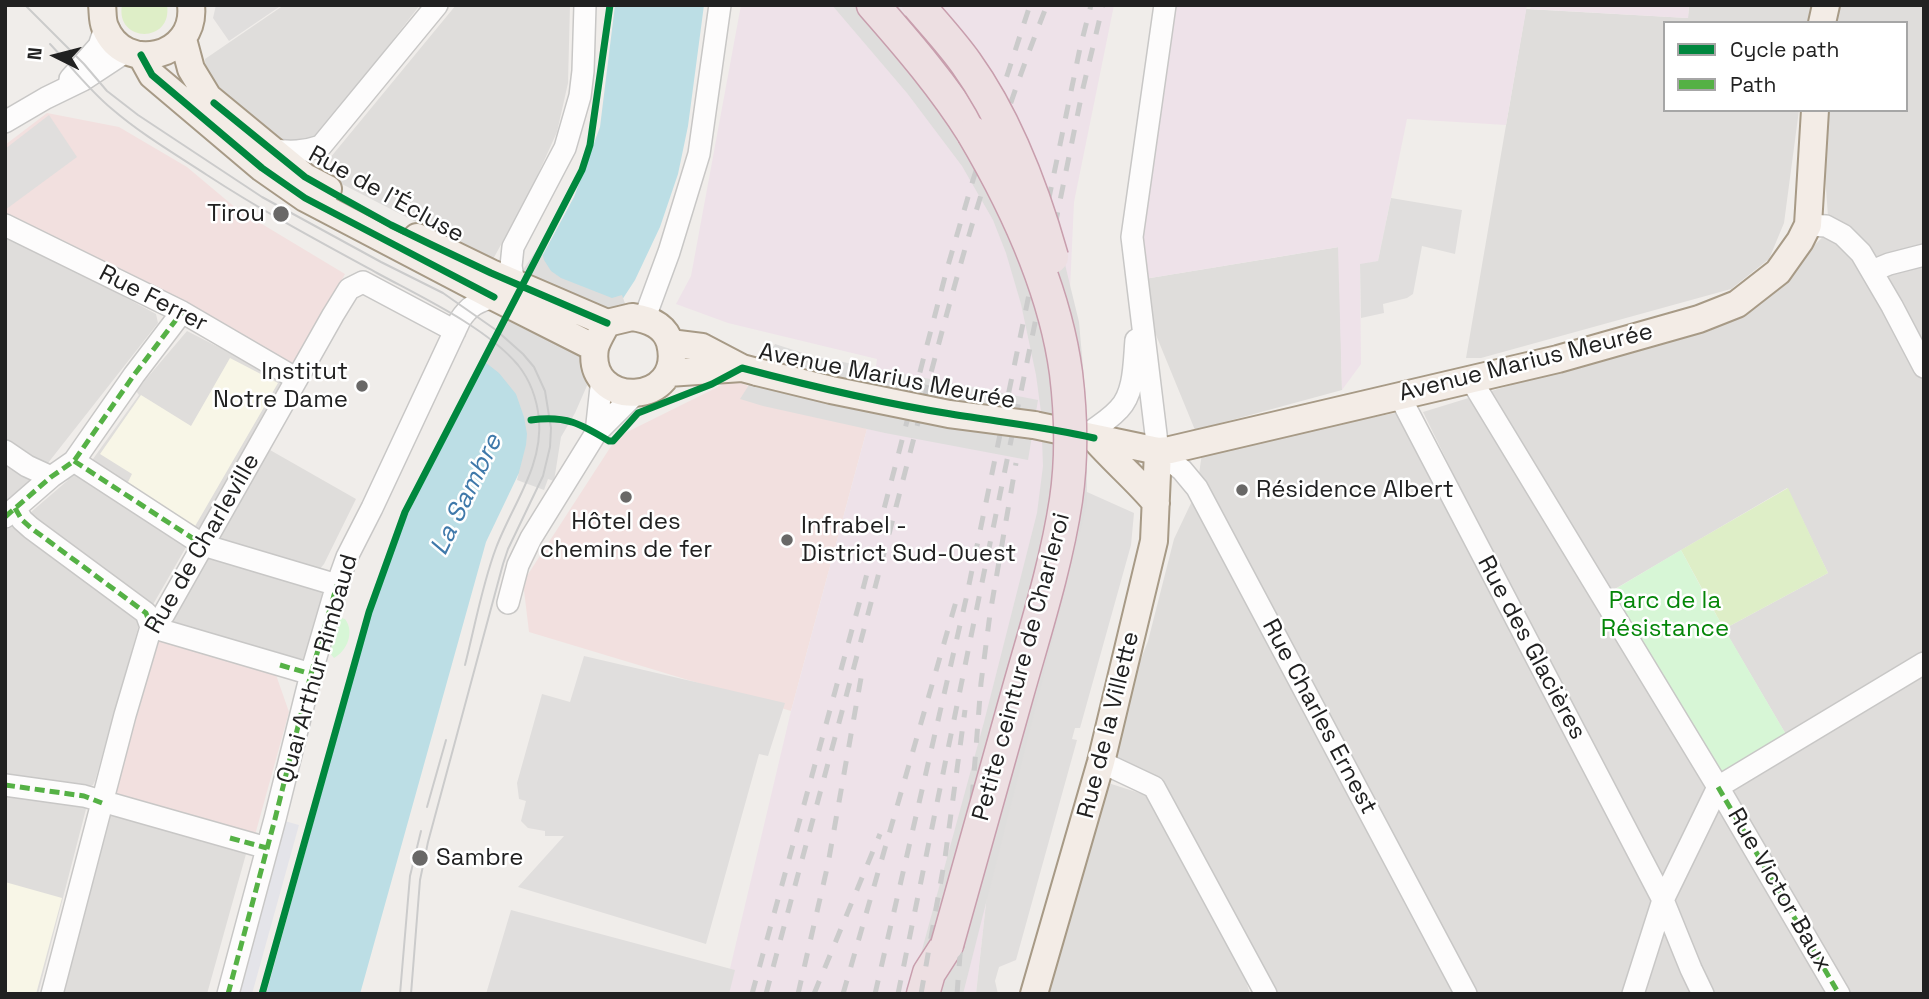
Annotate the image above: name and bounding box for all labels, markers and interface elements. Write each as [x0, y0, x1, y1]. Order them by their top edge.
north arrow [21, 21, 91, 91]
legend [1663, 21, 1908, 112]
text: Cycle path [1730, 36, 1839, 63]
text: N [22, 46, 48, 61]
text: Path [1730, 71, 1776, 98]
street label: Rue de l'Écluse [303, 140, 469, 250]
place label: Tirou [207, 200, 265, 228]
marker: Tirou [271, 204, 291, 224]
street label: Rue Ferrer [94, 259, 212, 339]
street label: Avenue Marius Meurée [1396, 318, 1656, 408]
street label: Avenue Marius Meurée [756, 338, 1018, 416]
place label: Institut Notre Dame [213, 358, 348, 414]
marker: Institut Notre Dame [354, 378, 370, 394]
water label: La Sambre [424, 429, 510, 561]
street label: Rue de Charleville [140, 449, 266, 639]
place label: Résidence Albert [1256, 476, 1454, 504]
marker: Résidence Albert [1234, 482, 1250, 498]
marker: Hôtel des chemins de fer [618, 489, 634, 505]
place label: Hôtel des chemins de fer [540, 508, 712, 564]
street label: Petite ceinture de Charleroi [967, 510, 1077, 824]
place label: Infrabel - District Sud-Ouest [801, 512, 1016, 568]
marker: Infrabel - District Sud-Ouest [779, 532, 795, 548]
street label: Quai Arthur Rimbaud [271, 551, 365, 787]
street label: Rue des Glacières [1470, 551, 1592, 745]
park label: Parc de la Résistance [1601, 587, 1729, 643]
street label: Rue Charles Ernest [1255, 614, 1383, 820]
street label: Rue de la Villette [1072, 629, 1146, 821]
street label: Rue Victor Baux [1721, 803, 1837, 977]
place label: Sambre [436, 844, 523, 872]
marker: Sambre [410, 848, 430, 868]

